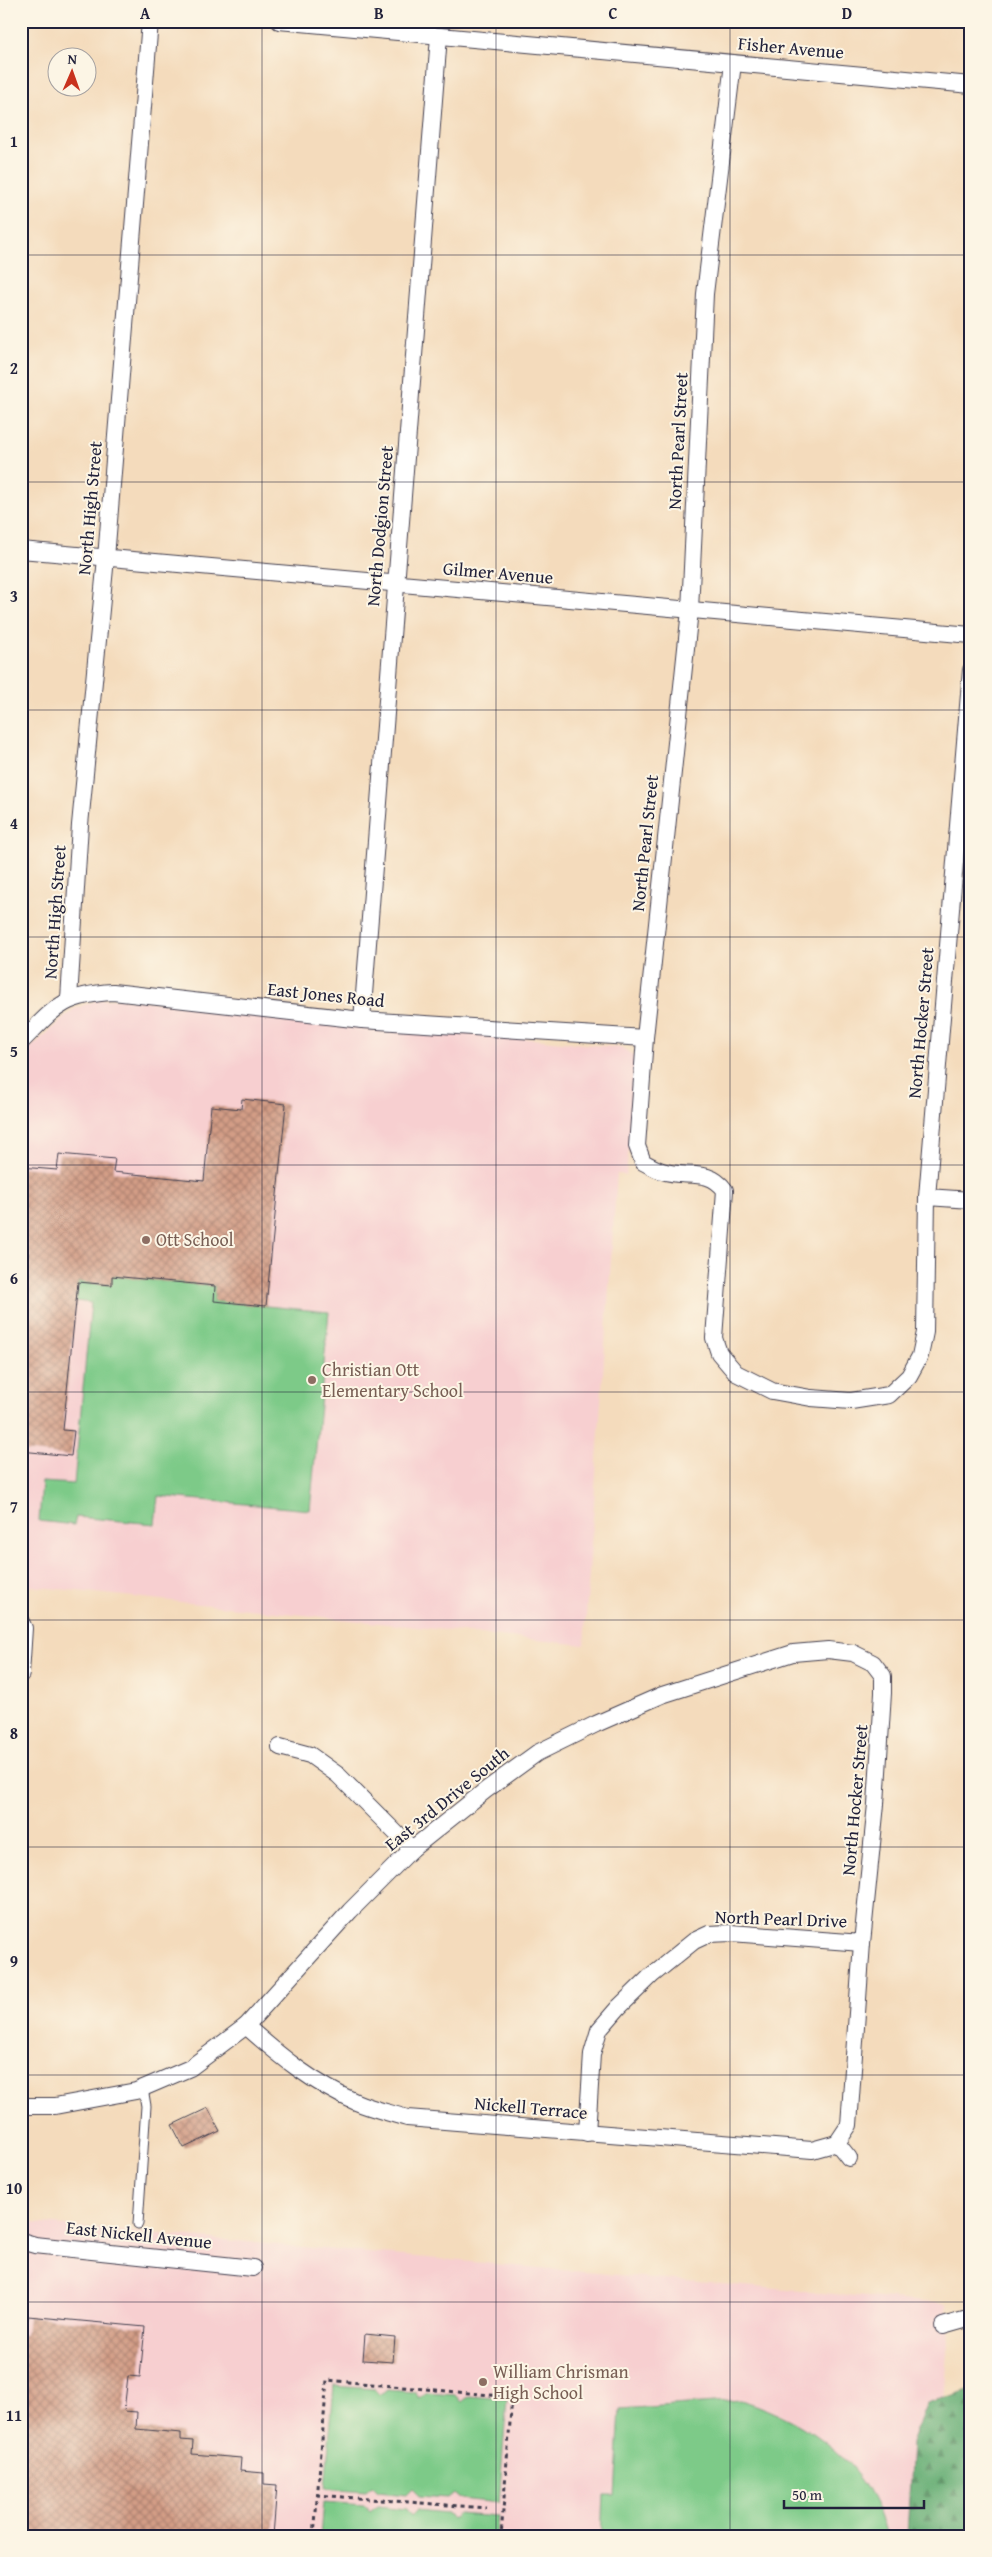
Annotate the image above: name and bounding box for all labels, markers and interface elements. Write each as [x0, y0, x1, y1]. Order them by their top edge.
text: A [140, 1, 151, 25]
text: B [374, 1, 384, 25]
text: C [608, 1, 618, 25]
text: D [842, 1, 852, 25]
street label: Fisher Avenue [737, 29, 845, 66]
north arrow [48, 48, 98, 98]
text: N [67, 49, 78, 69]
text: 1 [10, 129, 18, 153]
text: 2 [10, 356, 18, 380]
street label: North Pearl Street [660, 371, 695, 510]
street label: North High Street [70, 439, 109, 576]
street label: North Dodgion Street [359, 444, 400, 607]
street label: Gilmer Avenue [442, 554, 554, 591]
text: 3 [10, 584, 18, 608]
street label: North Pearl Street [624, 773, 665, 913]
text: 4 [10, 811, 18, 835]
street label: North High Street [36, 843, 73, 980]
street label: North Hocker Street [900, 946, 941, 1100]
street label: East Jones Road [266, 975, 386, 1014]
text: 5 [10, 1039, 18, 1063]
place label: Ott School [156, 1226, 234, 1253]
marker: Ott School [140, 1234, 152, 1246]
text: 6 [10, 1266, 18, 1290]
place label: Christian Ott Elementary School [322, 1356, 463, 1404]
marker: Christian Ott Elementary School [306, 1374, 318, 1386]
text: 7 [10, 1494, 18, 1518]
text: 8 [10, 1721, 18, 1745]
street label: North Hocker Street [834, 1723, 875, 1877]
street label: East 3rd Drive South [379, 1740, 515, 1857]
street label: North Pearl Drive [714, 1903, 848, 1934]
text: 9 [10, 1949, 18, 1973]
street label: Nickell Terrace [473, 2089, 589, 2126]
text: 10 [6, 2176, 22, 2200]
street label: East Nickell Avenue [65, 2213, 213, 2256]
place label: William Chrisman High School [493, 2358, 629, 2406]
marker: William Chrisman High School [477, 2376, 489, 2388]
text: 11 [6, 2403, 22, 2427]
scale bar [784, 2477, 924, 2509]
text: 50 m [792, 2484, 823, 2505]

